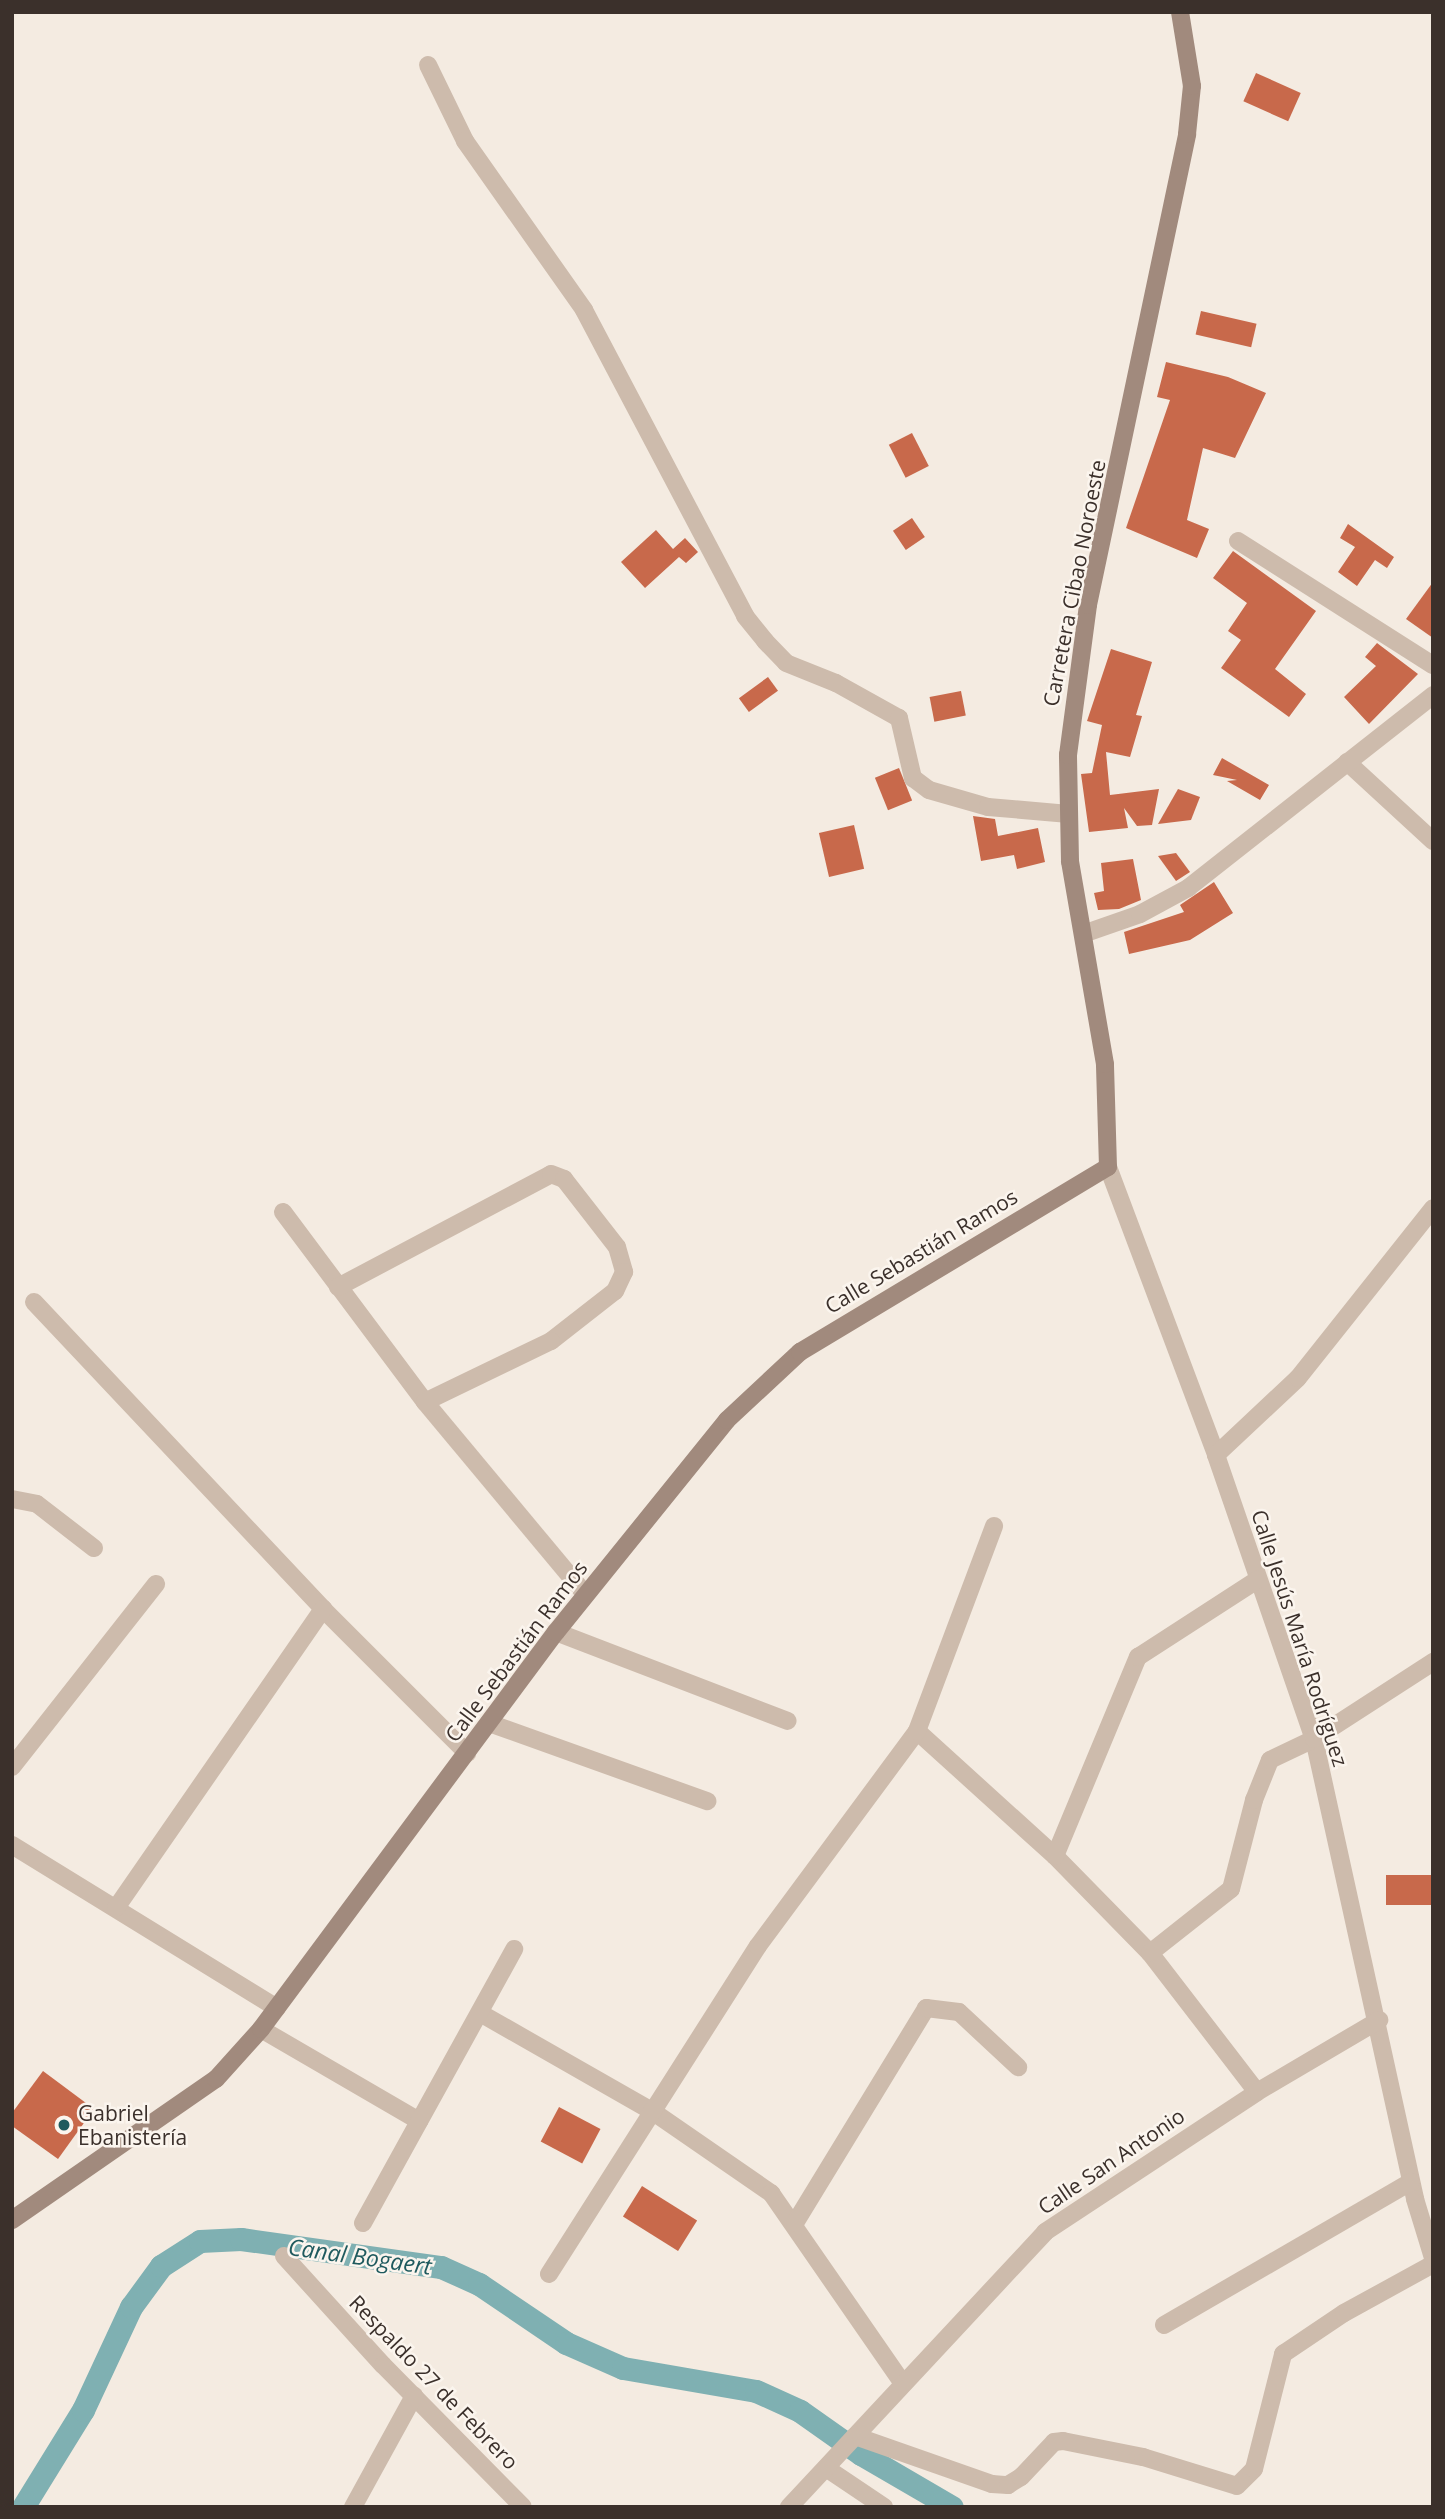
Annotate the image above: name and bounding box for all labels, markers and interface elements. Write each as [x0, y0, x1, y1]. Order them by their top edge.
street label: Carretera Cibao Noroeste [1038, 458, 1110, 708]
street label: Calle Sebastián Ramos [820, 1184, 1022, 1318]
street label: Calle Jesús María Rodríguez [1247, 1507, 1353, 1769]
street label: Calle Sebastián Ramos [440, 1556, 592, 1746]
place label: Gabriel Ebanistería [78, 2100, 187, 2150]
street label: Calle San Antonio [1033, 2103, 1189, 2219]
marker: Gabriel Ebanistería [56, 2117, 72, 2133]
water label: Canal Bogaert [287, 2232, 433, 2280]
street label: Respaldo 27 de Febrero [344, 2290, 524, 2474]

